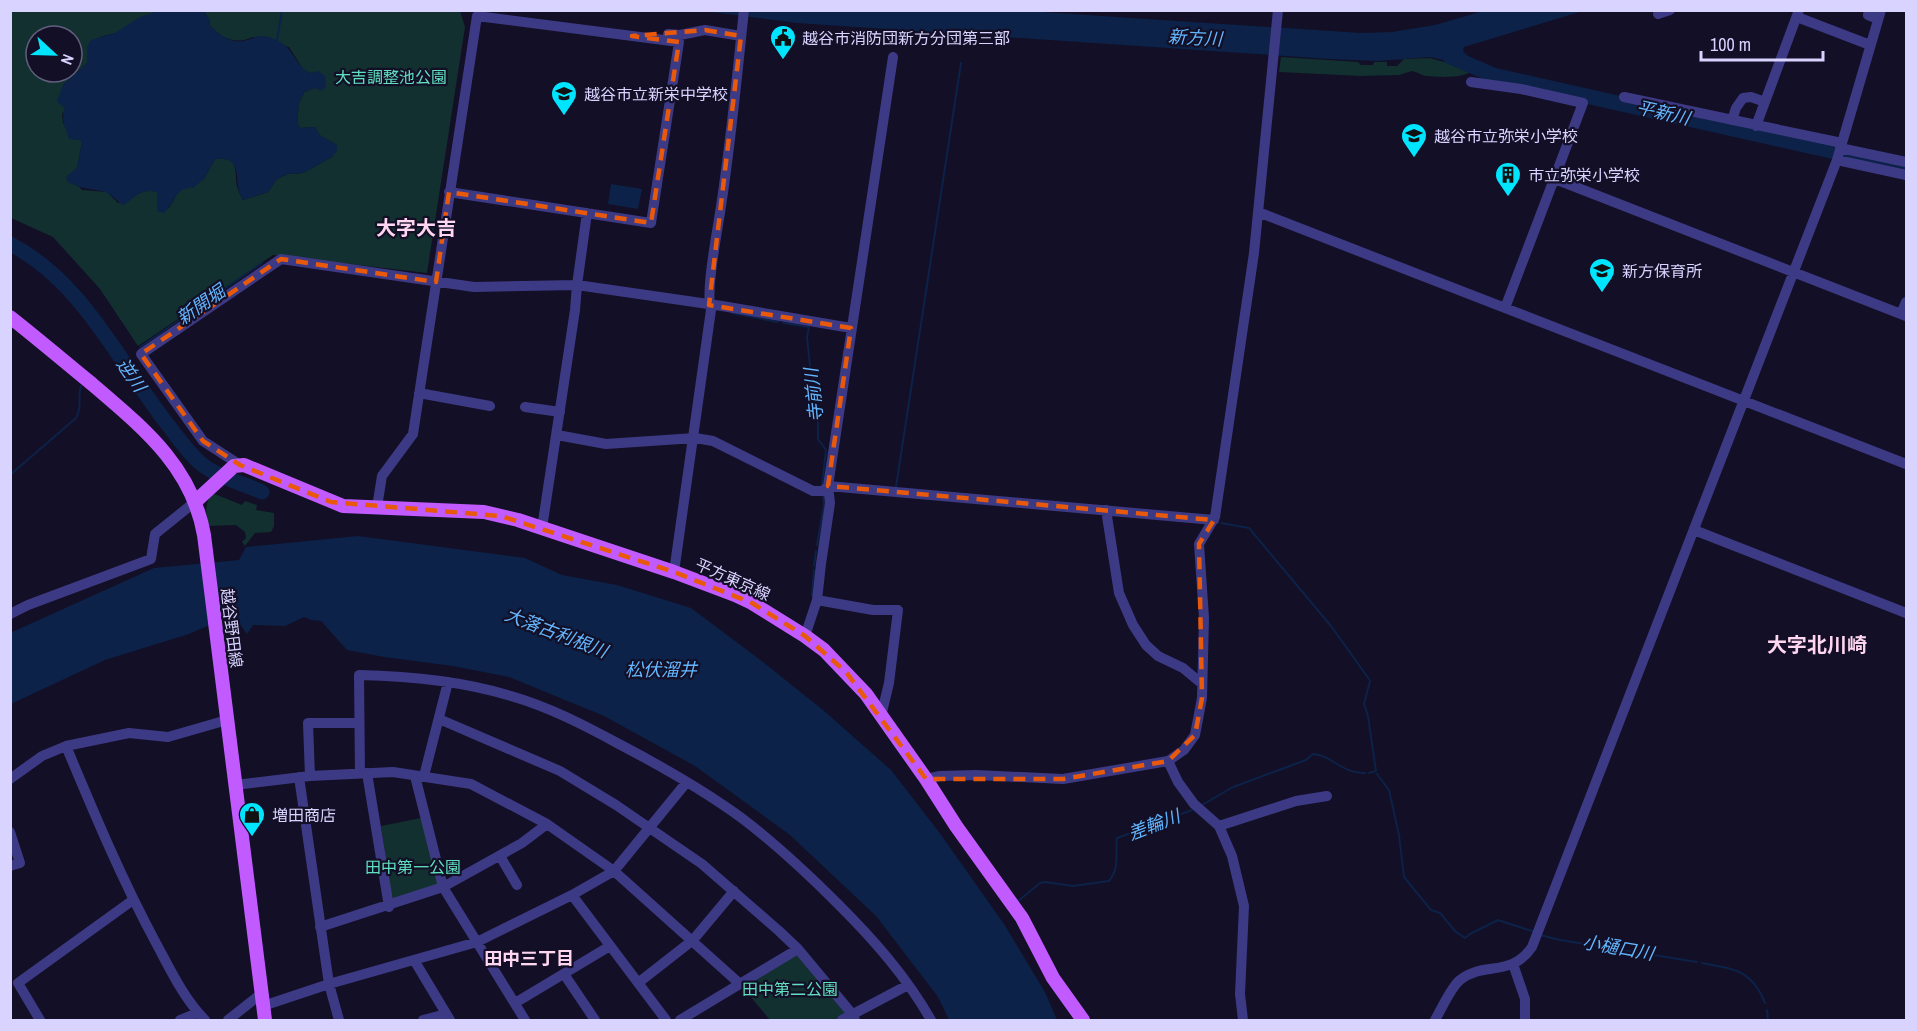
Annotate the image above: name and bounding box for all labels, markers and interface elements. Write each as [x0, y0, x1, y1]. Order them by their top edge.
public building icon: 越谷市消防団新方分団第三部 [768, 23, 798, 61]
north arrow [24, 24, 84, 84]
water label: 新方川 [1167, 24, 1225, 52]
scale bar [1701, 24, 1822, 62]
place label: 越谷市消防団新方分団第三部 [802, 27, 1010, 49]
text: 100 m [1710, 32, 1751, 57]
text: N [56, 51, 80, 68]
park label: 大吉調整池公園 [335, 66, 447, 88]
school or university icon: 越谷市立新栄中学校 [549, 79, 579, 117]
place label: 越谷市立新栄中学校 [584, 83, 728, 105]
water label: 平新川 [1634, 94, 1694, 131]
school or university icon: 越谷市立弥栄小学校 [1399, 121, 1429, 159]
place label: 越谷市立弥栄小学校 [1434, 125, 1578, 147]
building icon: 市立弥栄小学校 [1493, 160, 1523, 198]
place label: 市立弥栄小学校 [1528, 164, 1640, 186]
district label: 大字大吉 [376, 214, 456, 241]
school or university icon: 新方保育所 [1587, 256, 1617, 294]
place label: 新方保育所 [1622, 260, 1702, 282]
water label: 新開堀 [171, 277, 232, 330]
water label: 逆川 [111, 353, 153, 398]
water label: 寺前川 [798, 365, 829, 423]
street label: 平方東京線 [692, 553, 774, 605]
street label: 越谷野田線 [216, 587, 248, 669]
water label: 大落古利根川 [501, 602, 613, 664]
district label: 大字北川崎 [1767, 631, 1867, 658]
water label: 松伏溜井 [625, 657, 699, 682]
shop icon: 増田商店 [237, 800, 267, 838]
water label: 差輪川 [1124, 802, 1185, 846]
place label: 増田商店 [272, 804, 336, 826]
park label: 田中第一公園 [365, 856, 461, 878]
water label: 小樋口川 [1580, 929, 1658, 966]
district label: 田中三丁目 [484, 946, 574, 971]
park label: 田中第二公園 [742, 978, 838, 1000]

